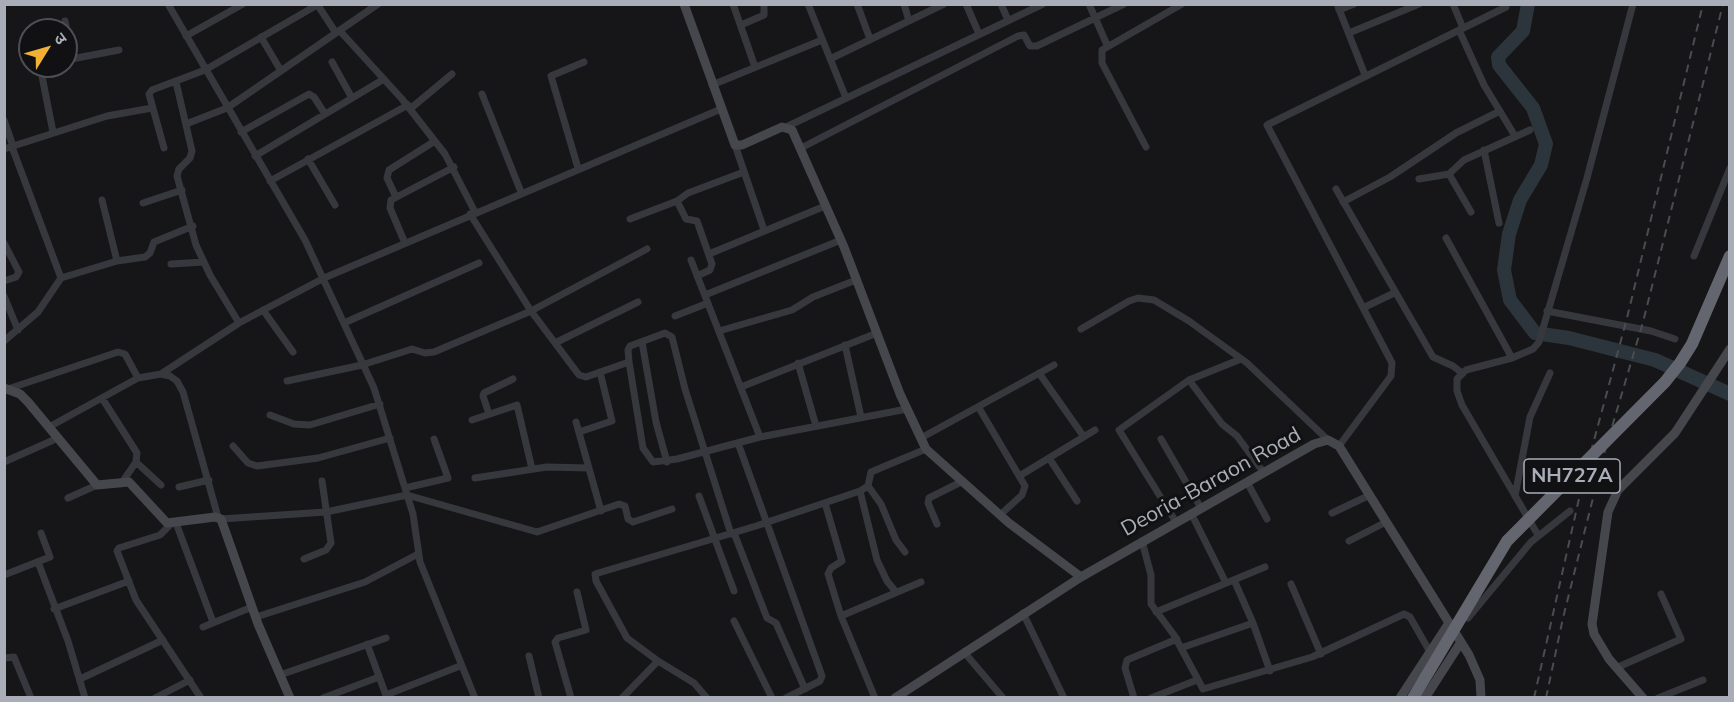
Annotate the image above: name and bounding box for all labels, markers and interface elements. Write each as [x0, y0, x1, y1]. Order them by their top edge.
north arrow [18, 18, 78, 78]
text: उ [50, 29, 72, 48]
street label: Deoria-Baraon Road [1117, 422, 1305, 542]
road number: NH727A [1524, 459, 1620, 493]

